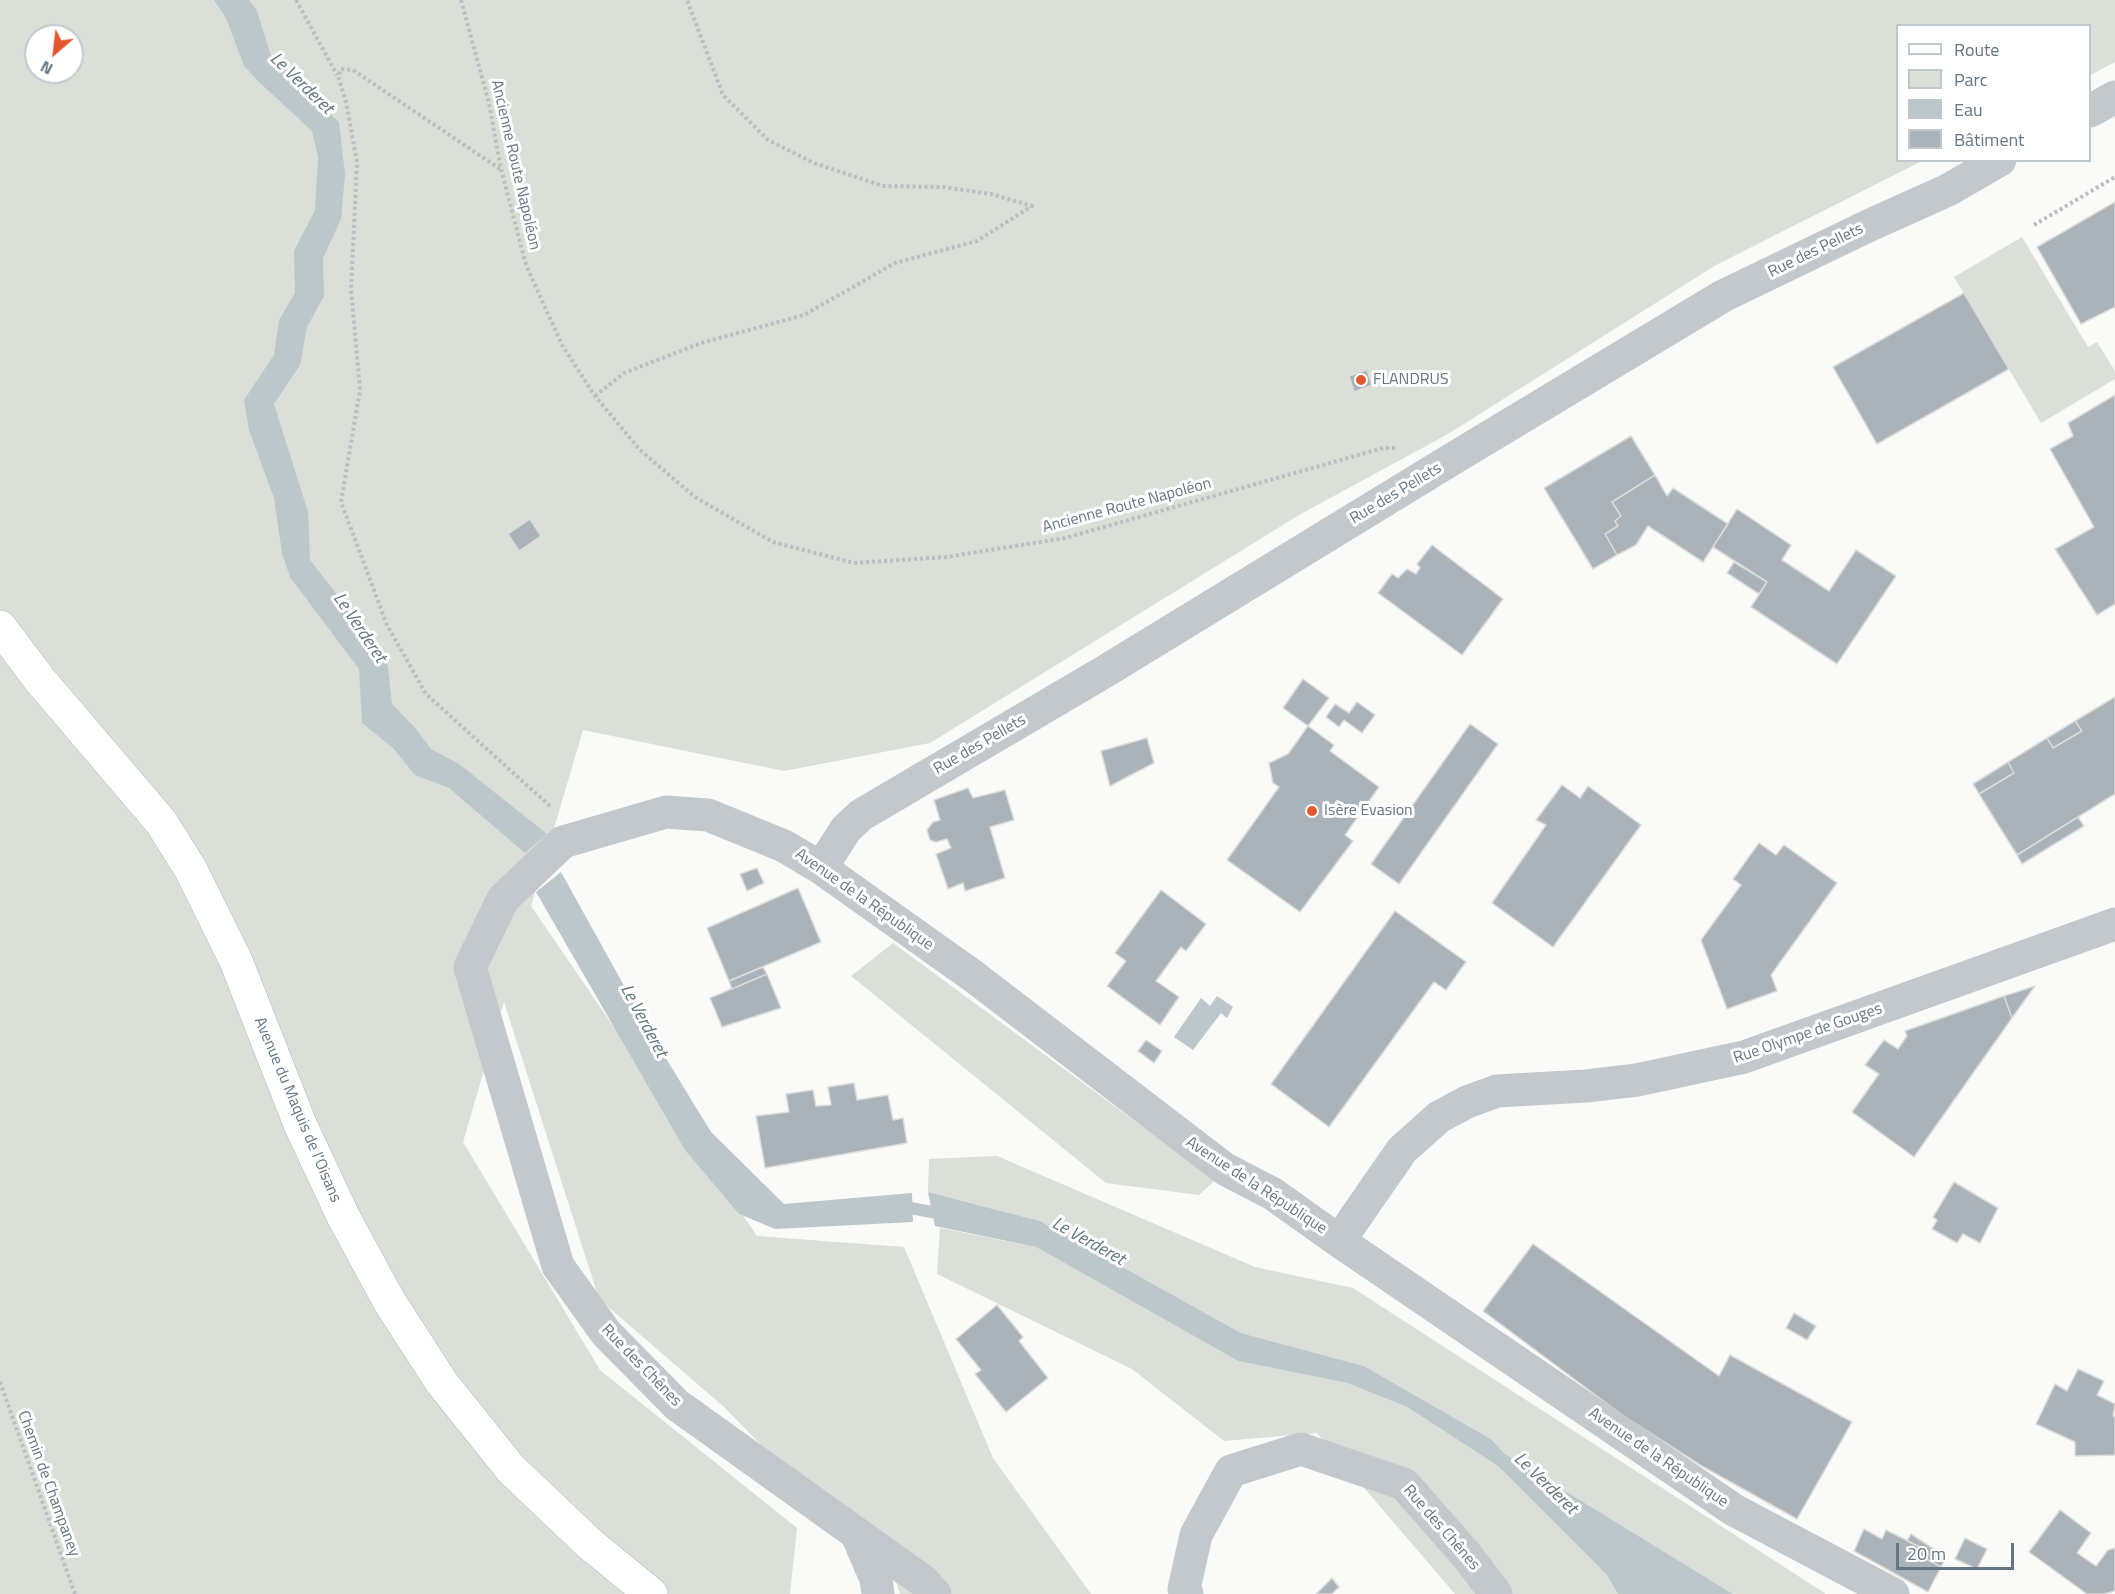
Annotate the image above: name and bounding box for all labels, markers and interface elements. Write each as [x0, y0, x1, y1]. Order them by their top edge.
north arrow [24, 24, 84, 84]
legend [1896, 24, 2091, 162]
text: Route [1954, 36, 1999, 63]
water label: Le Verderet [265, 49, 337, 119]
text: N [36, 55, 57, 81]
text: Parc [1954, 66, 1988, 93]
street label: Ancienne Route Napoléon [486, 78, 544, 252]
text: Eau [1954, 96, 1983, 123]
text: Bâtiment [1954, 126, 2024, 153]
street label: Rue des Pellets [1765, 220, 1867, 282]
place label: FLANDRUS [1373, 370, 1449, 390]
marker: FLANDRUS [1354, 373, 1368, 387]
street label: Rue des Pellets [1347, 459, 1445, 529]
street label: Ancienne Route Napoléon [1041, 474, 1213, 538]
water label: Le Verderet [328, 589, 390, 667]
street label: Rue des Pellets [930, 711, 1030, 779]
place label: Isère Evasion [1324, 801, 1413, 821]
marker: Isère Evasion [1305, 804, 1319, 818]
street label: Avenue de la République [791, 845, 937, 955]
water label: Le Verderet [615, 981, 671, 1061]
street label: Rue Olympe de Gouges [1731, 1000, 1885, 1068]
street label: Avenue du Maquis de l'Oisans [249, 1014, 345, 1206]
street label: Avenue de la République [1182, 1133, 1330, 1239]
water label: Le Verderet [1048, 1213, 1128, 1271]
street label: Rue des Chênes [597, 1321, 685, 1411]
street label: Avenue de la République [1585, 1404, 1731, 1512]
street label: Chemin de Champaney [13, 1408, 83, 1560]
water label: Le Verderet [1509, 1449, 1581, 1519]
street label: Rue des Chênes [1399, 1481, 1483, 1575]
scale bar [1899, 1531, 2018, 1569]
text: 20 m [1907, 1540, 1946, 1567]

